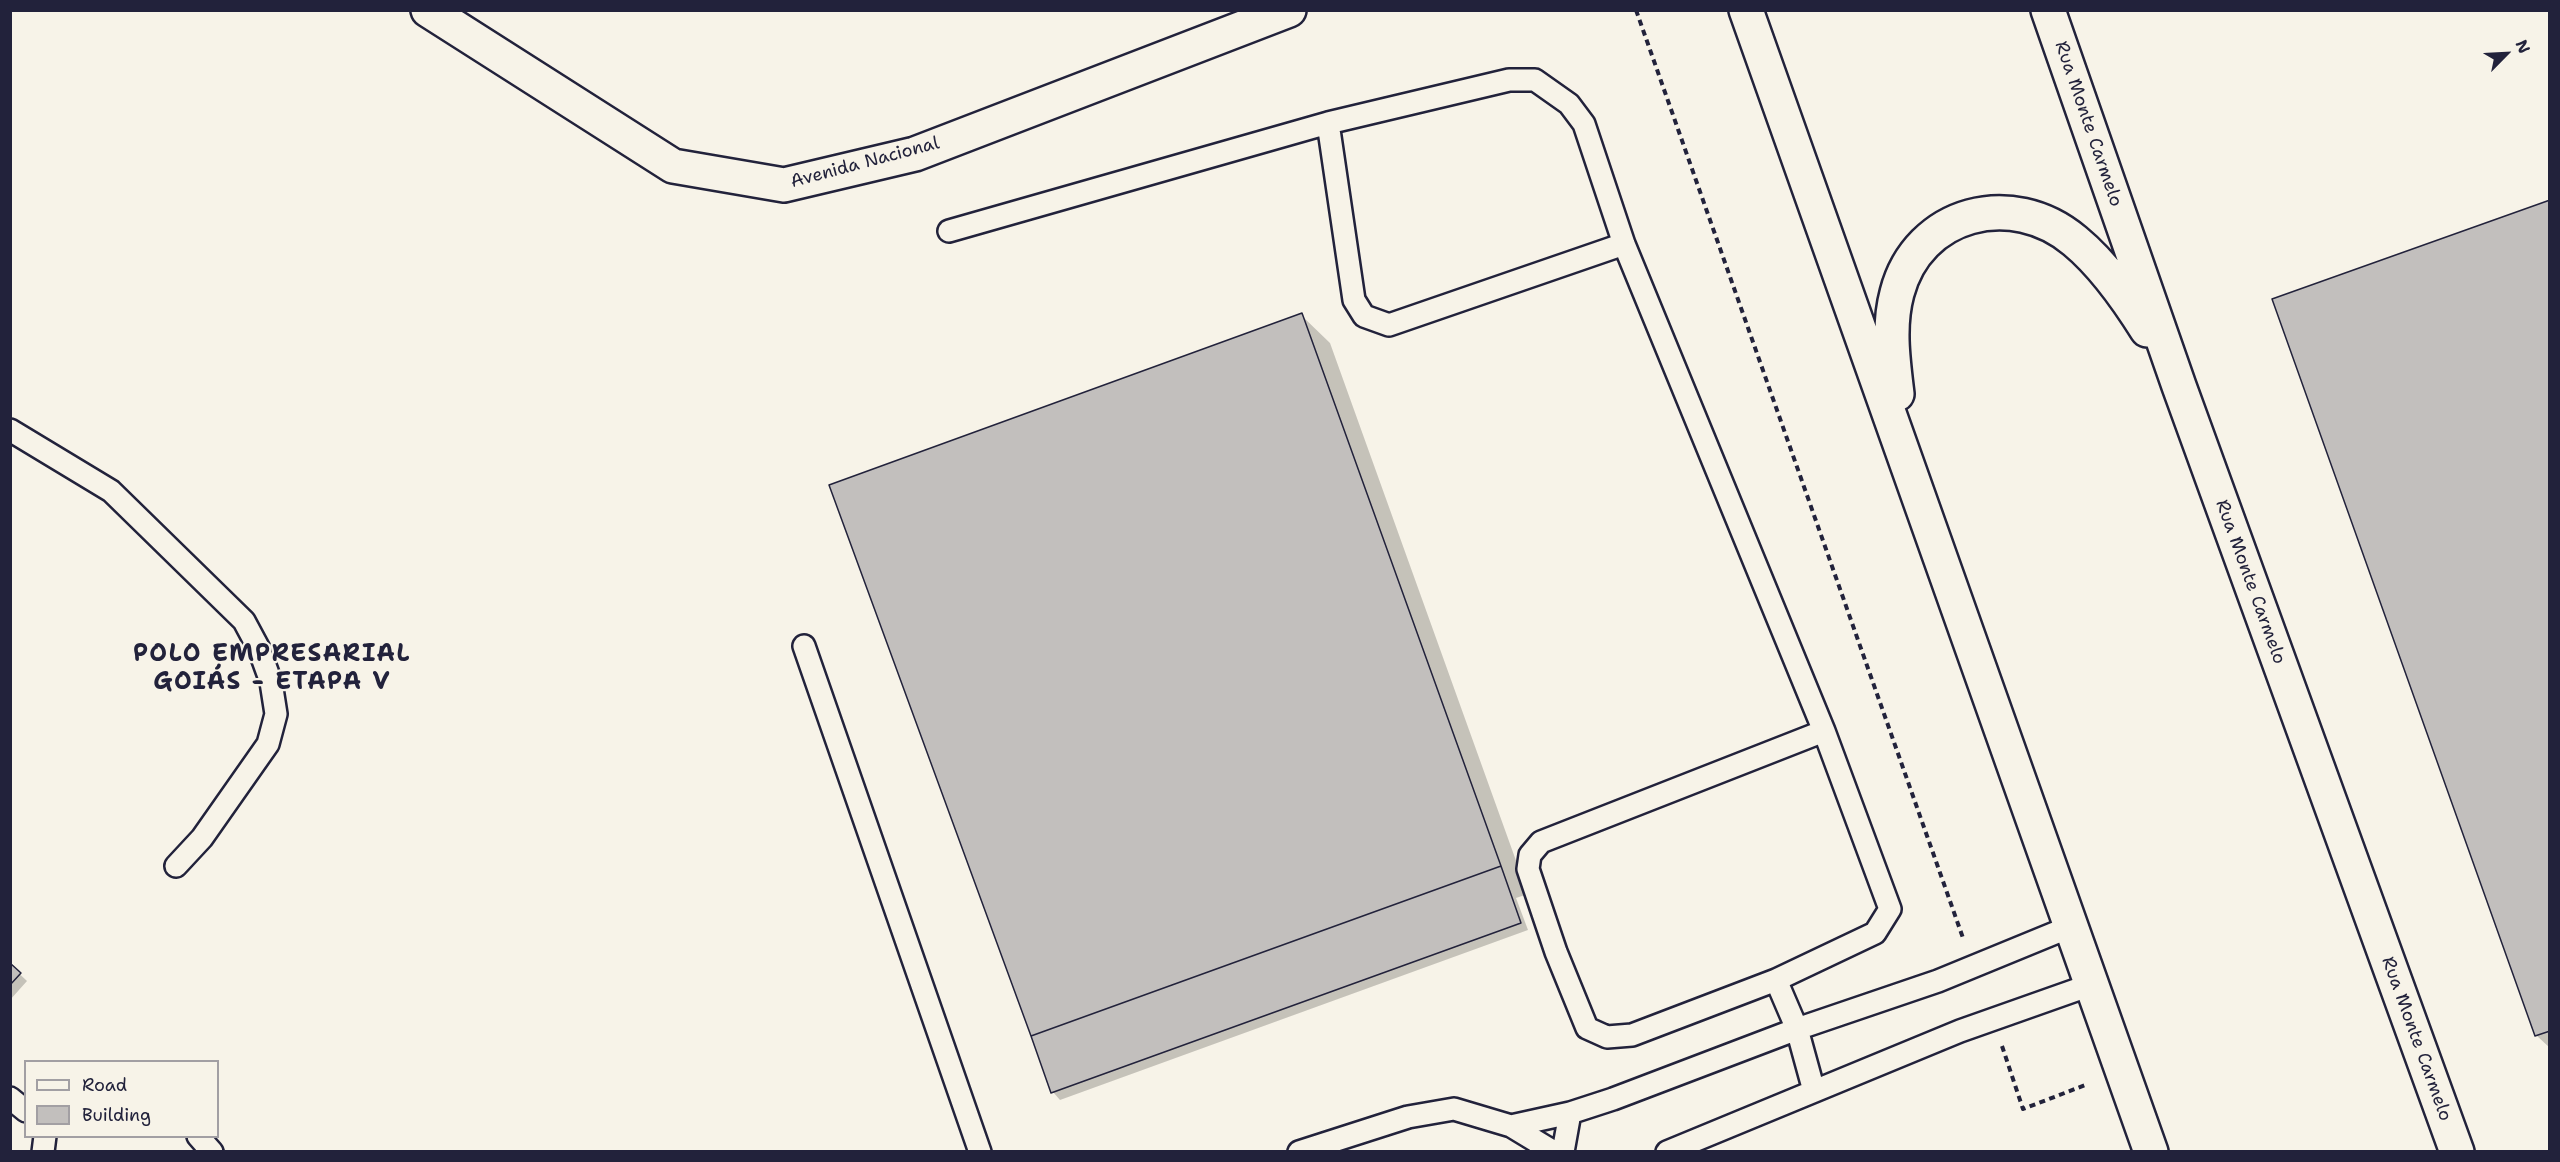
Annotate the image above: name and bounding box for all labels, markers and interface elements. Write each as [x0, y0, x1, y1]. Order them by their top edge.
north arrow [2476, 24, 2536, 84]
text: N [2511, 36, 2535, 57]
street label: Rua Monte Carmelo [2050, 39, 2126, 209]
street label: Avenida Nacional [788, 133, 942, 193]
street label: Rua Monte Carmelo [2210, 497, 2290, 667]
district label: POLO EMPRESARIAL GOIÁS - ETAPA V [133, 641, 411, 697]
street label: Rua Monte Carmelo [2376, 954, 2456, 1124]
legend [24, 1060, 219, 1138]
text: Road [82, 1073, 127, 1097]
text: Building [82, 1103, 151, 1127]

